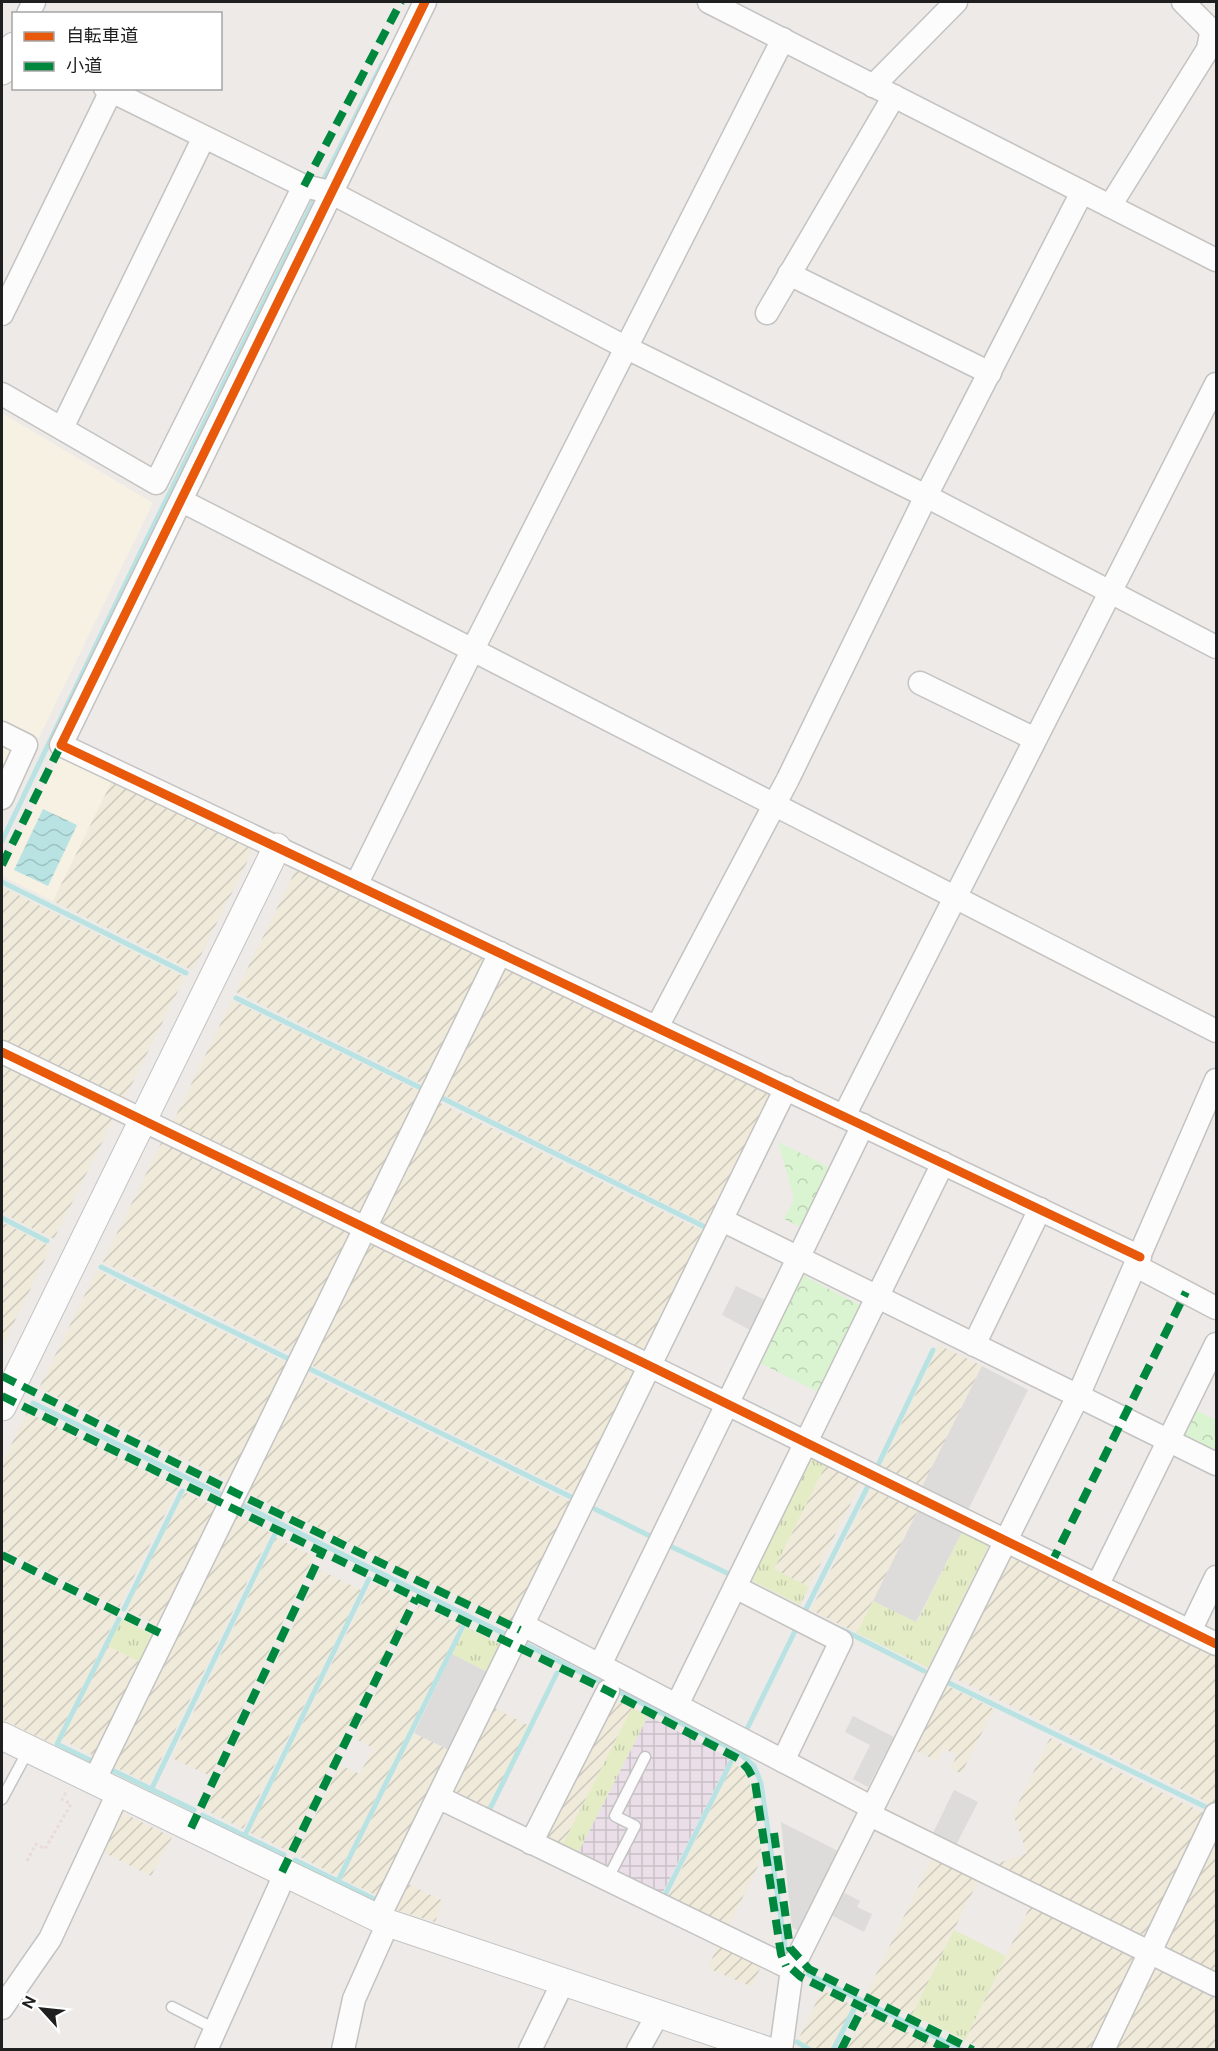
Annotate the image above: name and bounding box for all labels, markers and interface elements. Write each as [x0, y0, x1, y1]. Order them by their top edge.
legend [12, 12, 222, 90]
text: 自転車道 [66, 24, 138, 48]
text: 小道 [66, 54, 102, 78]
north arrow [12, 1979, 72, 2039]
text: N [17, 1992, 41, 2012]

